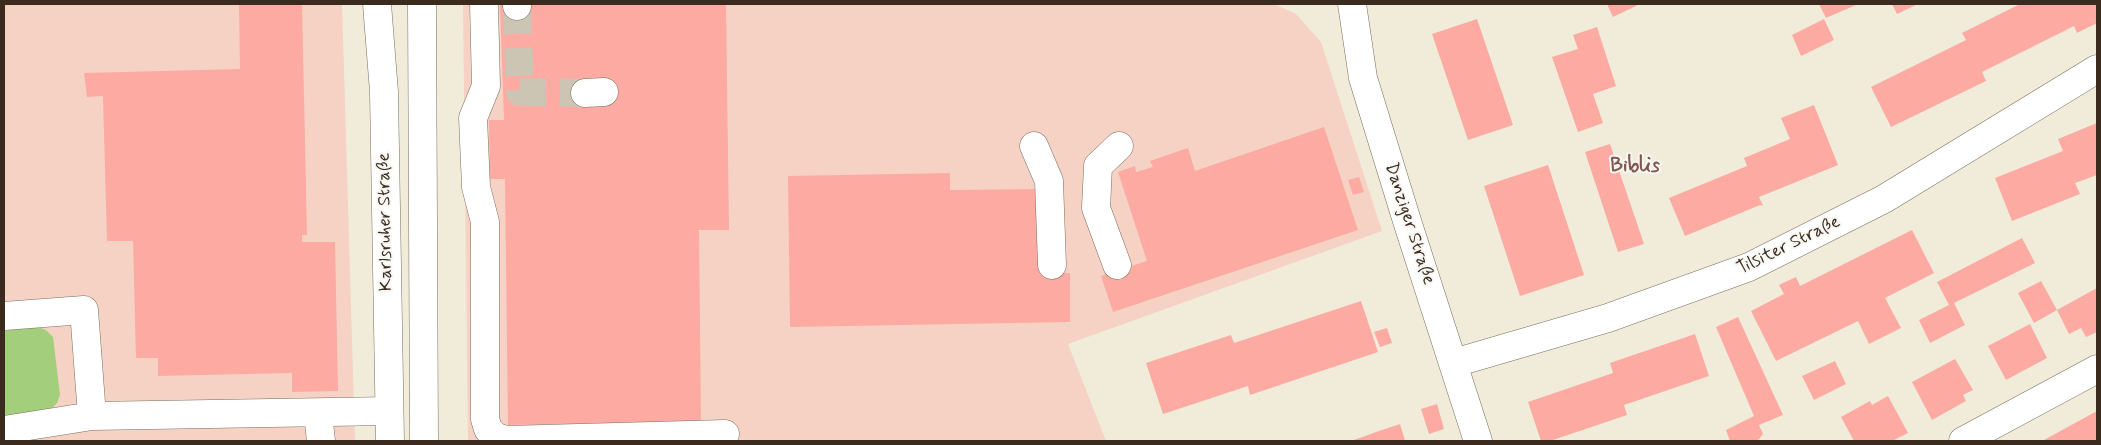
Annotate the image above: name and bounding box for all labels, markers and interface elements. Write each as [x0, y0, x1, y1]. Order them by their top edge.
street label: Karlsruher Straße [374, 153, 398, 291]
district label: Biblis [1610, 155, 1660, 179]
street label: Danziger Straße [1379, 160, 1439, 288]
street label: Tilsiter Straße [1734, 212, 1844, 280]

